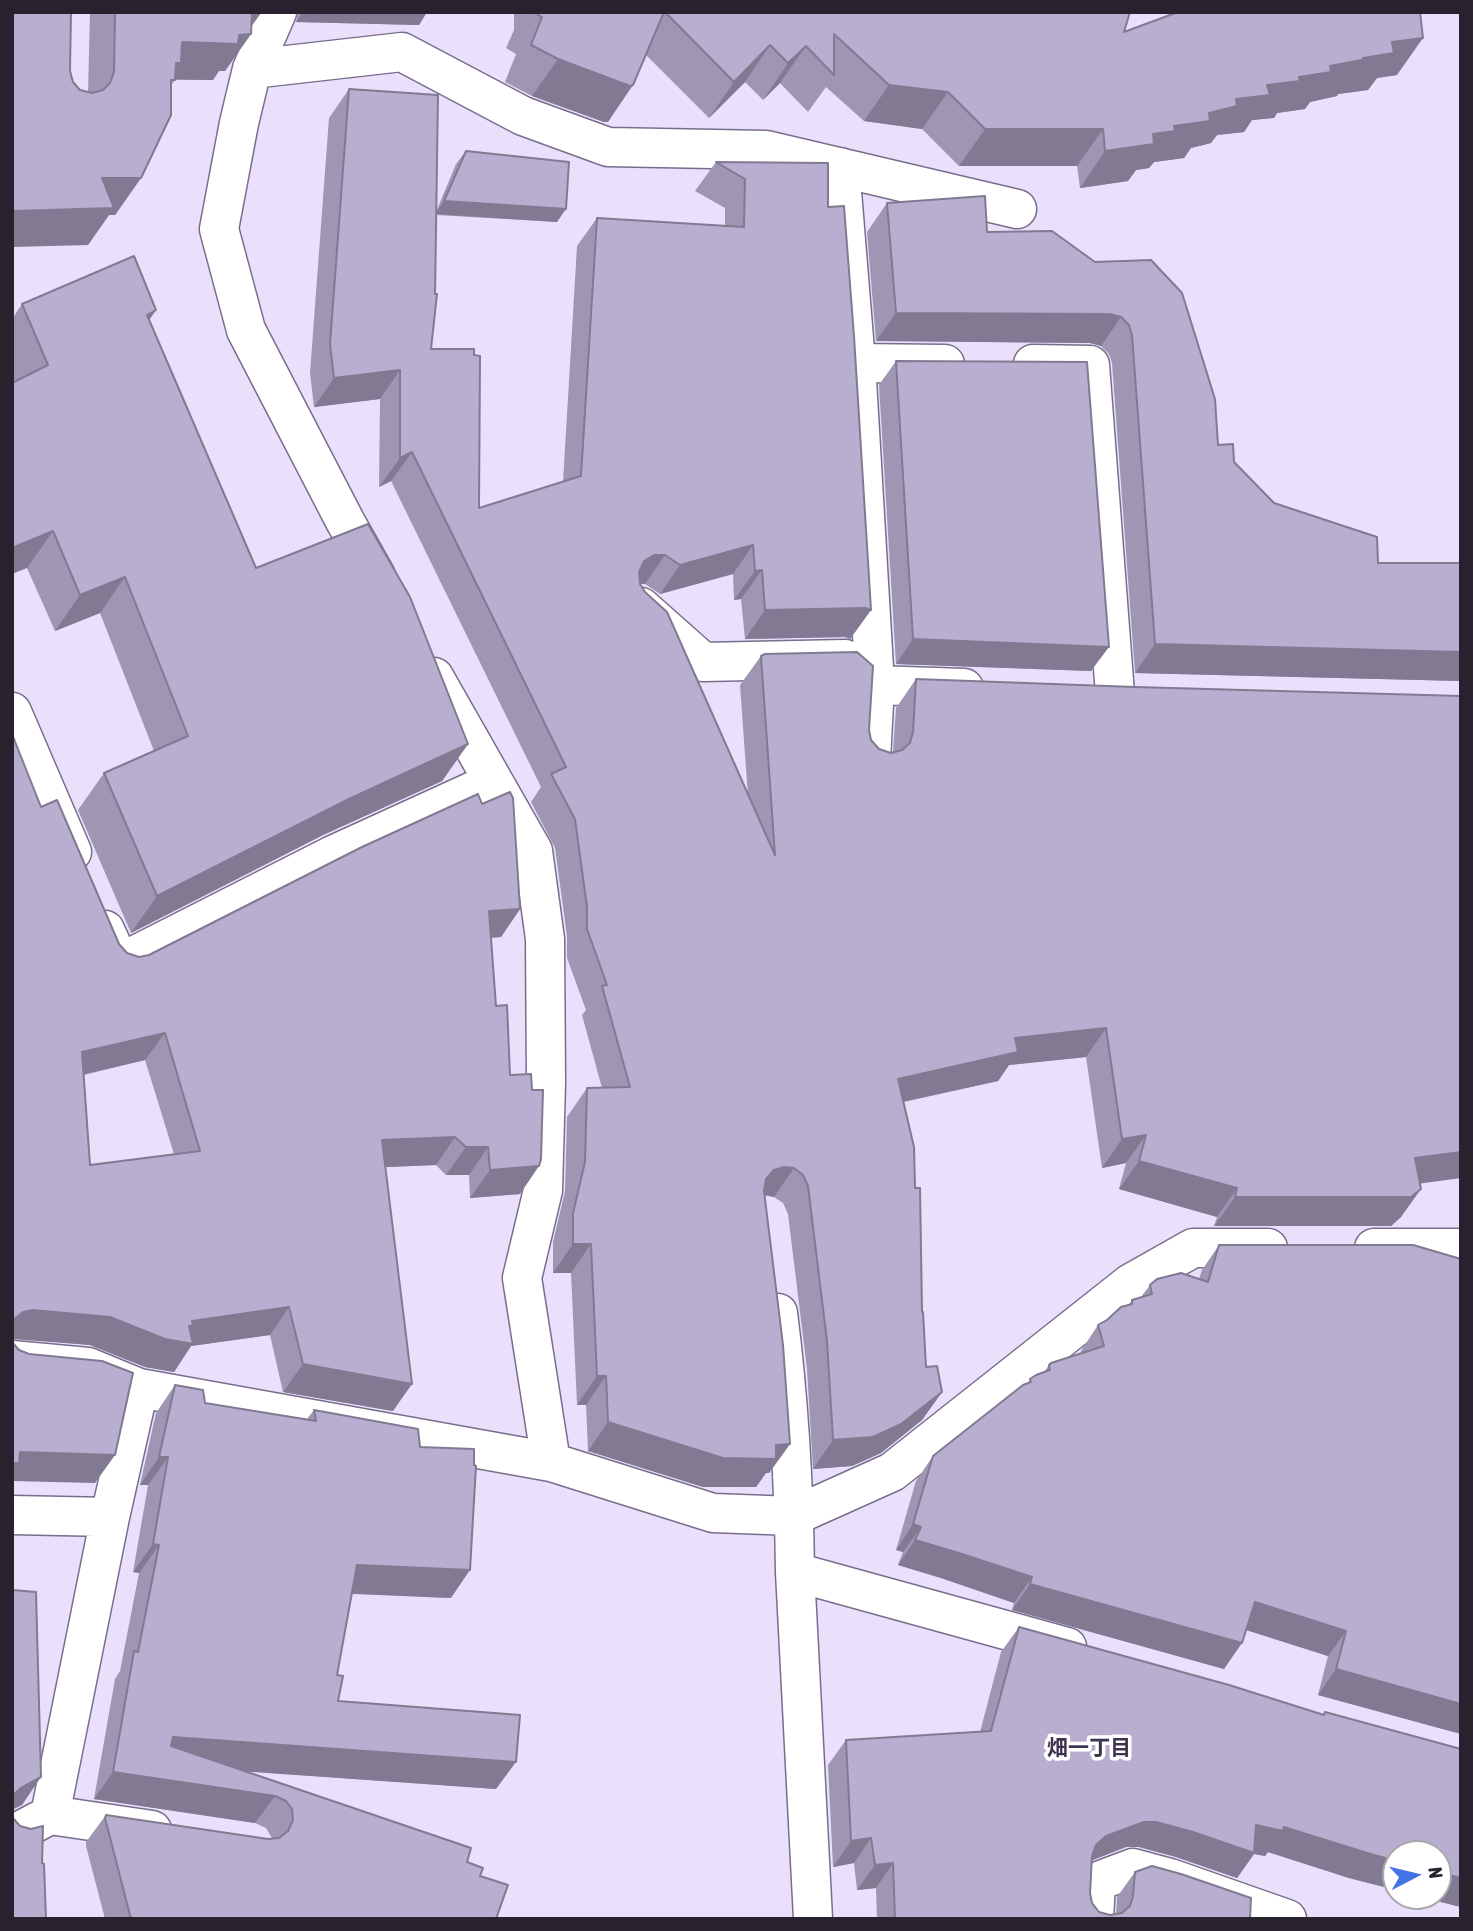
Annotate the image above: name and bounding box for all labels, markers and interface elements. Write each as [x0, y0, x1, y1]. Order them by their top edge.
district label: 畑一丁目 [1047, 1735, 1131, 1761]
north arrow [1382, 1840, 1452, 1910]
text: N [1424, 1866, 1447, 1880]

